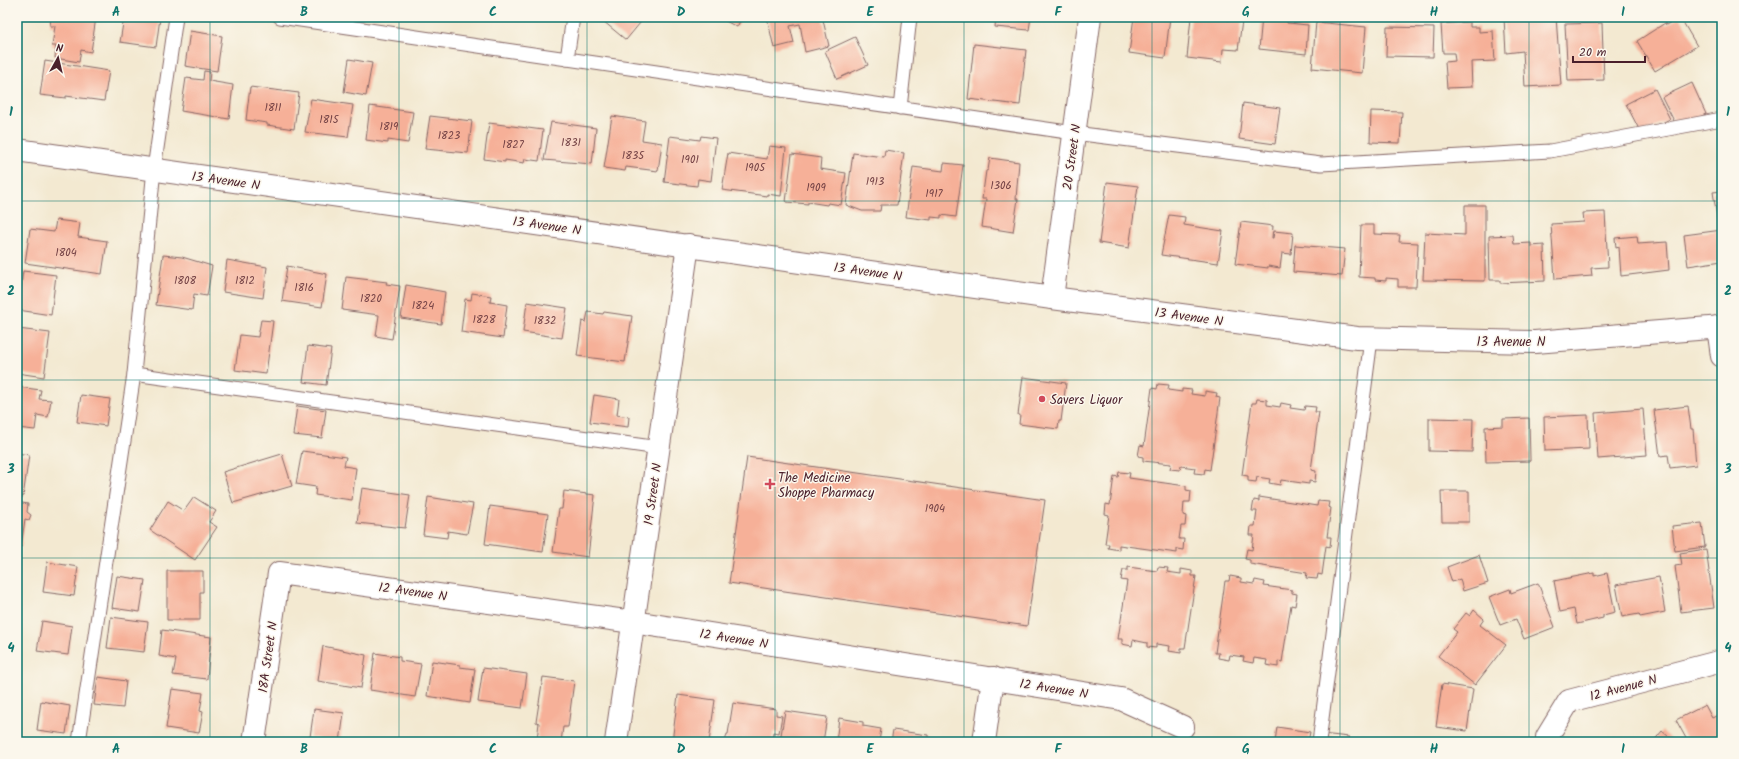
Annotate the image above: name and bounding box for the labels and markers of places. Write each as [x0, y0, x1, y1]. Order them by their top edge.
place label: Savers Liquor [1050, 390, 1123, 411]
marker: Savers Liquor [1037, 394, 1047, 404]
place label: The Medicine Shoppe Pharmacy [778, 468, 875, 504]
marker: The Medicine Shoppe Pharmacy [765, 479, 775, 489]

